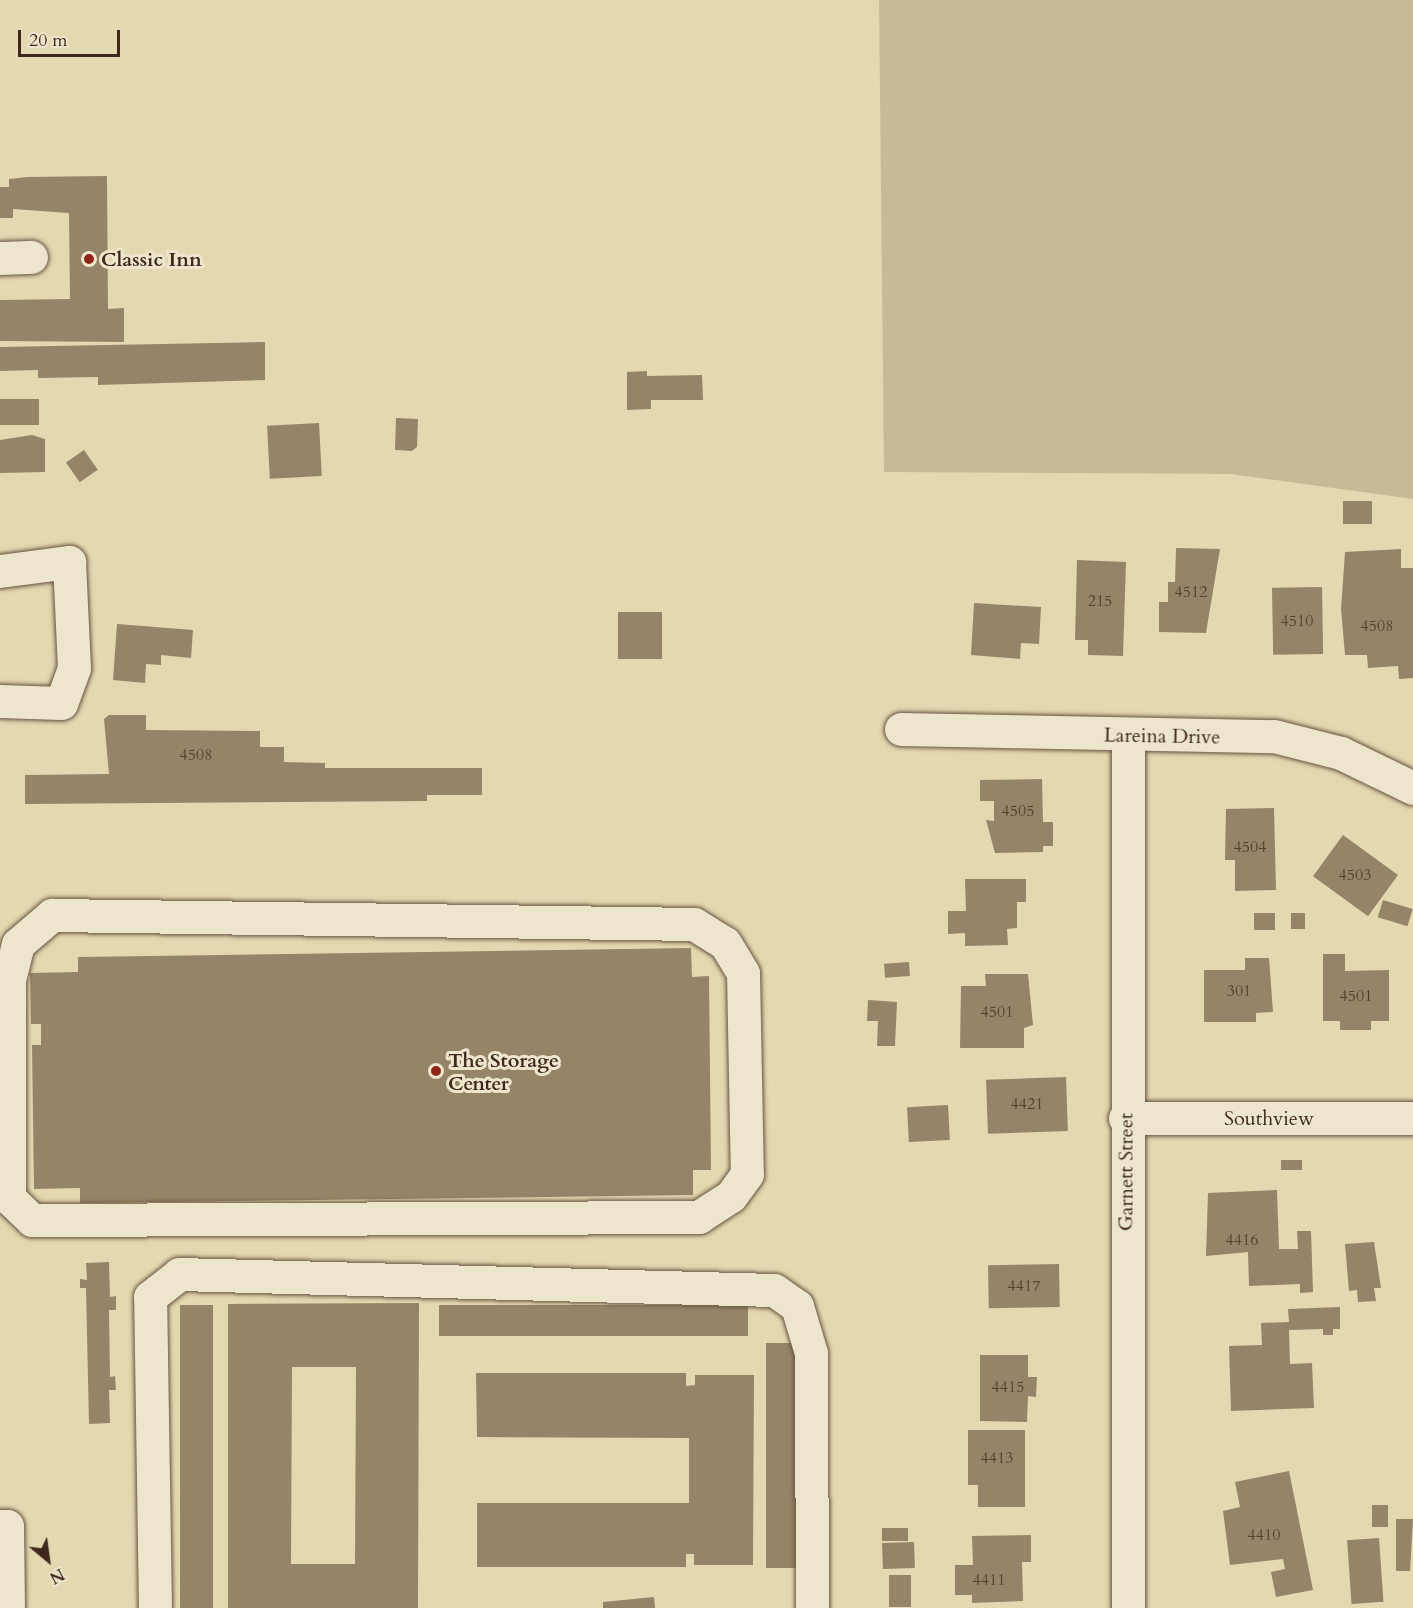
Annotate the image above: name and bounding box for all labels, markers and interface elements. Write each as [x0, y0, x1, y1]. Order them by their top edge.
scale bar [21, 18, 123, 56]
text: 20 m [29, 28, 68, 53]
place label: Classic Inn [101, 247, 202, 271]
marker: Classic Inn [82, 252, 96, 266]
house number: 4512 [1175, 582, 1207, 602]
house number: 215 [1088, 591, 1112, 611]
house number: 4510 [1281, 611, 1313, 631]
house number: 4508 [1361, 616, 1393, 636]
street label: Lareina Drive [1104, 723, 1220, 749]
house number: 4508 [180, 745, 212, 765]
house number: 4505 [1002, 801, 1034, 821]
house number: 4504 [1234, 837, 1266, 857]
house number: 4503 [1339, 865, 1371, 885]
house number: 301 [1227, 981, 1251, 1001]
house number: 4501 [1340, 986, 1372, 1006]
house number: 4501 [981, 1002, 1013, 1022]
place label: The Storage Center [448, 1048, 559, 1095]
marker: The Storage Center [429, 1064, 443, 1078]
house number: 4421 [1011, 1094, 1043, 1114]
street label: Southview [1224, 1106, 1314, 1130]
street label: Garnett Street [1114, 1113, 1138, 1231]
house number: 4416 [1226, 1230, 1258, 1250]
house number: 4417 [1008, 1276, 1040, 1296]
house number: 4415 [992, 1377, 1024, 1397]
house number: 4413 [981, 1448, 1013, 1468]
house number: 4410 [1248, 1525, 1280, 1545]
north arrow [18, 1530, 78, 1590]
text: N [45, 1563, 68, 1589]
house number: 4411 [973, 1570, 1005, 1590]

